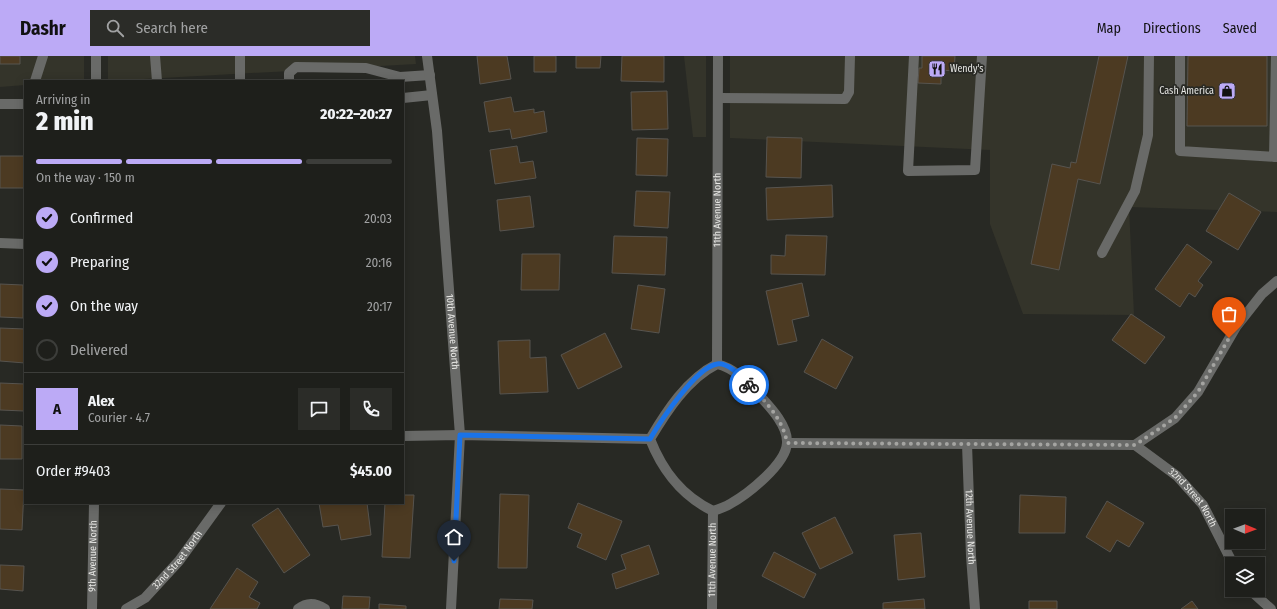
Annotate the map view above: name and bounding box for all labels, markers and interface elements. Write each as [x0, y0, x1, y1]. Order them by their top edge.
search box [90, 10, 370, 46]
text: Dashr [20, 17, 66, 40]
icon: search [104, 17, 126, 39]
text: Search here [136, 19, 208, 37]
text: Map [1097, 20, 1121, 37]
text: Directions [1143, 20, 1201, 37]
text: Saved [1223, 20, 1257, 37]
restaurant icon: Wendy's [927, 59, 947, 79]
place label: Wendy's [950, 63, 984, 75]
shop icon: Cash America [1217, 81, 1237, 101]
place label: Cash America [1159, 85, 1214, 97]
text: Arriving in [36, 92, 90, 107]
text: 20:22–20:27 [320, 105, 392, 123]
text: 2 min [36, 106, 94, 137]
text: On the way · 150 m [36, 170, 135, 185]
street label: 11th Avenue North [711, 173, 724, 247]
icon: check [36, 207, 58, 229]
text: Confirmed [70, 209, 133, 227]
text: 20:03 [364, 211, 392, 226]
icon: check [36, 251, 58, 273]
text: Preparing [70, 253, 129, 271]
text: 20:16 [366, 255, 392, 270]
street label: 10th Avenue North [443, 293, 461, 370]
icon: check [36, 295, 58, 317]
text: On the way [70, 297, 138, 315]
pin [1212, 297, 1246, 338]
text: 20:17 [367, 299, 392, 314]
icon: bag [1218, 303, 1240, 325]
text: Delivered [70, 341, 128, 359]
courier [729, 365, 769, 405]
icon: bike [738, 374, 760, 396]
button: chat [298, 388, 340, 430]
button: phone [350, 388, 392, 430]
text: Alex [88, 392, 115, 410]
text: A [53, 400, 61, 418]
text: Courier · 4.7 [88, 410, 150, 425]
text: Order #9403 [36, 462, 110, 480]
text: $45.00 [350, 462, 392, 480]
street label: 32nd Street North [1166, 466, 1219, 529]
street label: 12th Avenue North [963, 489, 978, 565]
north arrow [1225, 509, 1265, 549]
map controls [1225, 509, 1265, 597]
street label: 9th Avenue North [86, 520, 100, 592]
pin [437, 520, 471, 561]
street label: 11th Avenue North [706, 523, 719, 597]
icon: home [443, 526, 465, 548]
street label: 32nd Street North [150, 528, 205, 592]
button: layers [1225, 557, 1265, 597]

